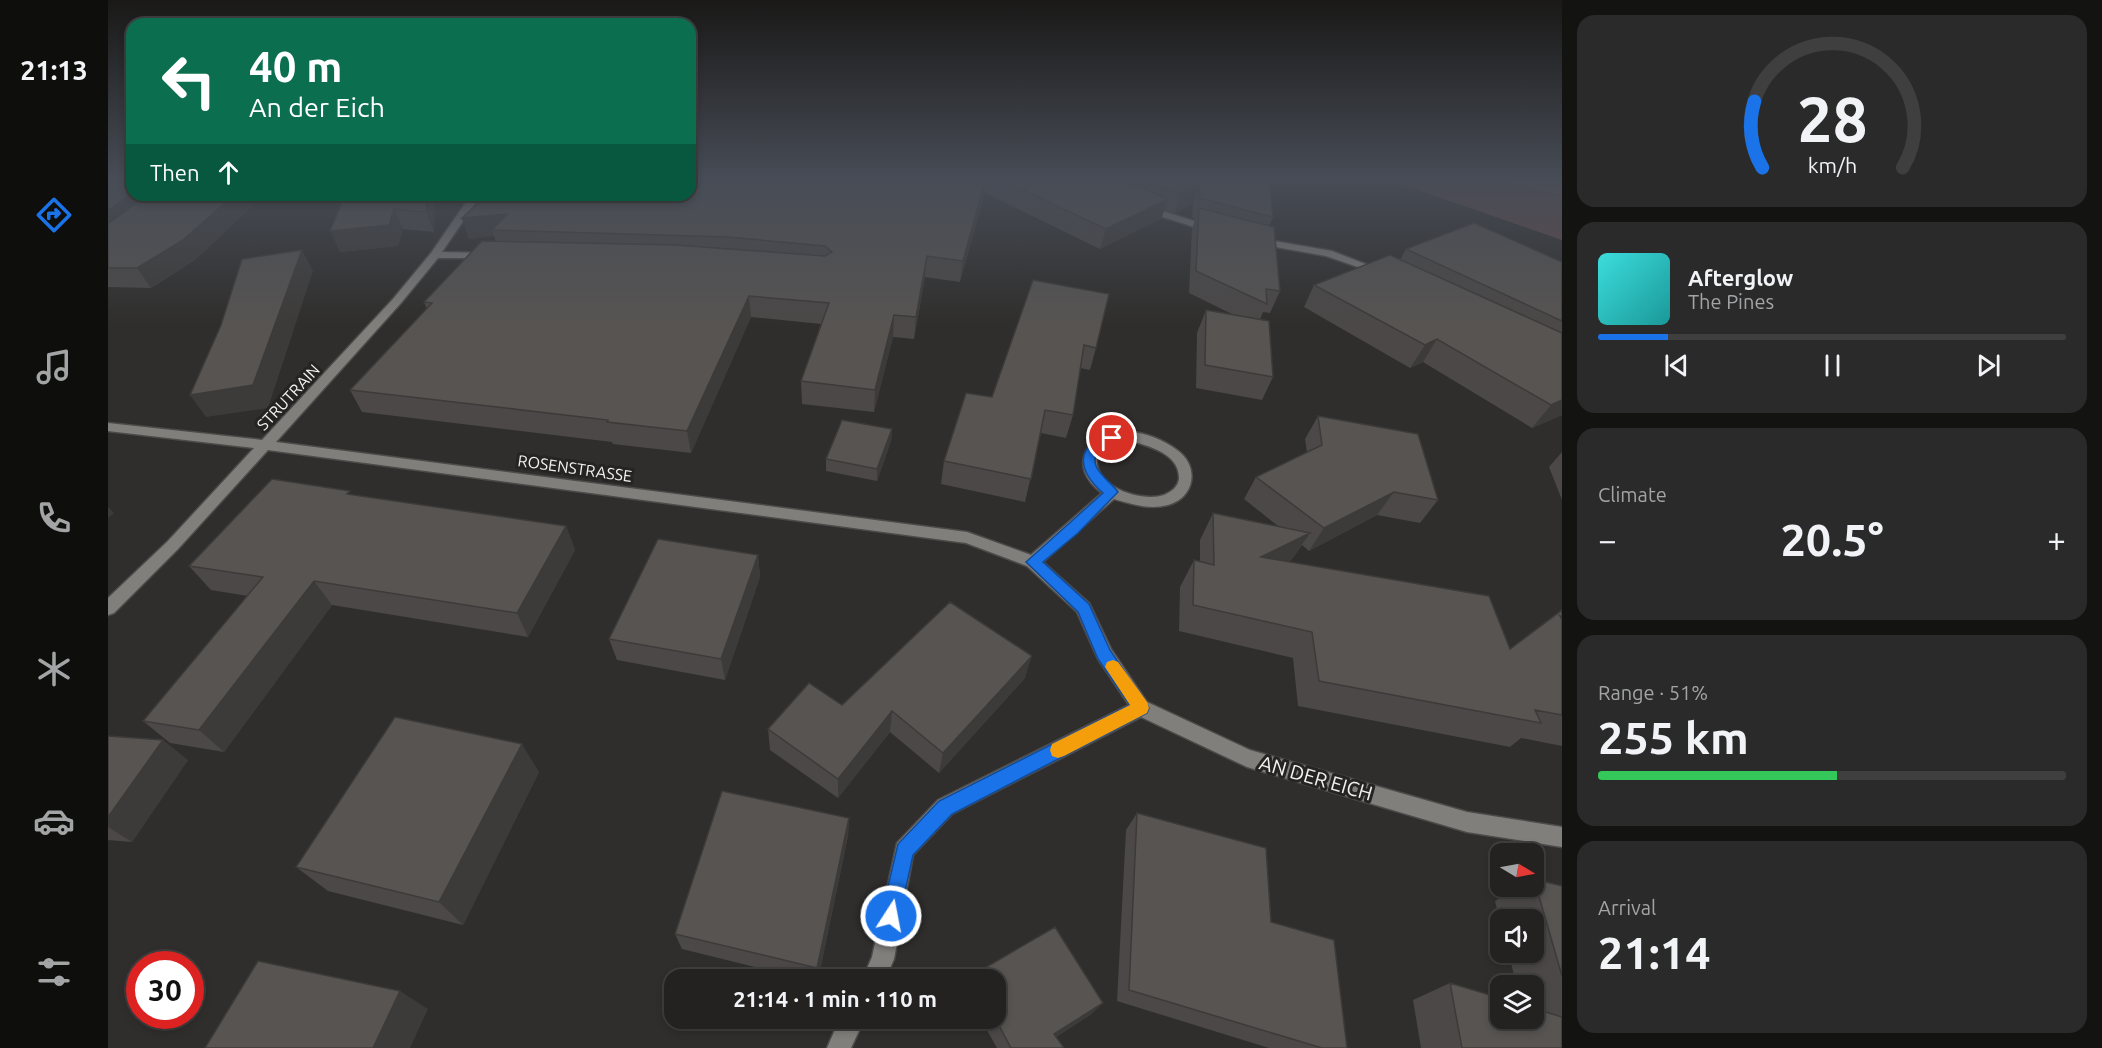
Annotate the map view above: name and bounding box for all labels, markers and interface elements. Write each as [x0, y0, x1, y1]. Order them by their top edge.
icon: left [150, 42, 228, 120]
text: 40 m [249, 43, 343, 90]
text: 21:13 [20, 55, 88, 85]
text: 28 [1797, 84, 1867, 154]
text: An der Eich [249, 92, 385, 122]
text: km/h [1807, 153, 1857, 177]
icon: ahead [212, 156, 245, 189]
text: Then [150, 160, 200, 185]
icon: directions [33, 194, 75, 236]
text: Afterglow [1688, 265, 1793, 290]
text: The Pines [1688, 290, 1774, 313]
icon: music [33, 346, 75, 388]
icon: previous [1660, 349, 1693, 382]
icon: pause [1816, 349, 1849, 382]
icon: next [1972, 349, 2005, 382]
street label: STRUTRAIN [253, 360, 323, 434]
pin [1086, 412, 1137, 463]
icon: arrive [1095, 421, 1128, 454]
street label: ROSENSTRASSE [517, 451, 633, 485]
text: Climate [1598, 483, 1667, 506]
icon: phone [33, 497, 75, 539]
text: 20.5° [1780, 514, 1884, 565]
text: − [1598, 521, 1617, 558]
text: + [2047, 521, 2066, 558]
icon: climate [33, 648, 75, 690]
text: Range · 51% [1598, 681, 1708, 704]
text: 255 km [1598, 712, 1749, 763]
street label: AN DER EICH [1257, 750, 1375, 805]
icon: car [33, 800, 75, 842]
north arrow [1490, 843, 1544, 897]
map controls [1490, 843, 1544, 1029]
position arrow [859, 884, 923, 948]
text: Arrival [1598, 896, 1656, 919]
button: sound [1490, 909, 1544, 963]
text: 21:14 [1598, 927, 1711, 978]
icon: filters [33, 951, 75, 993]
speed limit sign: 30 [126, 951, 204, 1029]
button: layers [1490, 975, 1544, 1029]
text: 21:14 · 1 min · 110 m [733, 986, 937, 1011]

